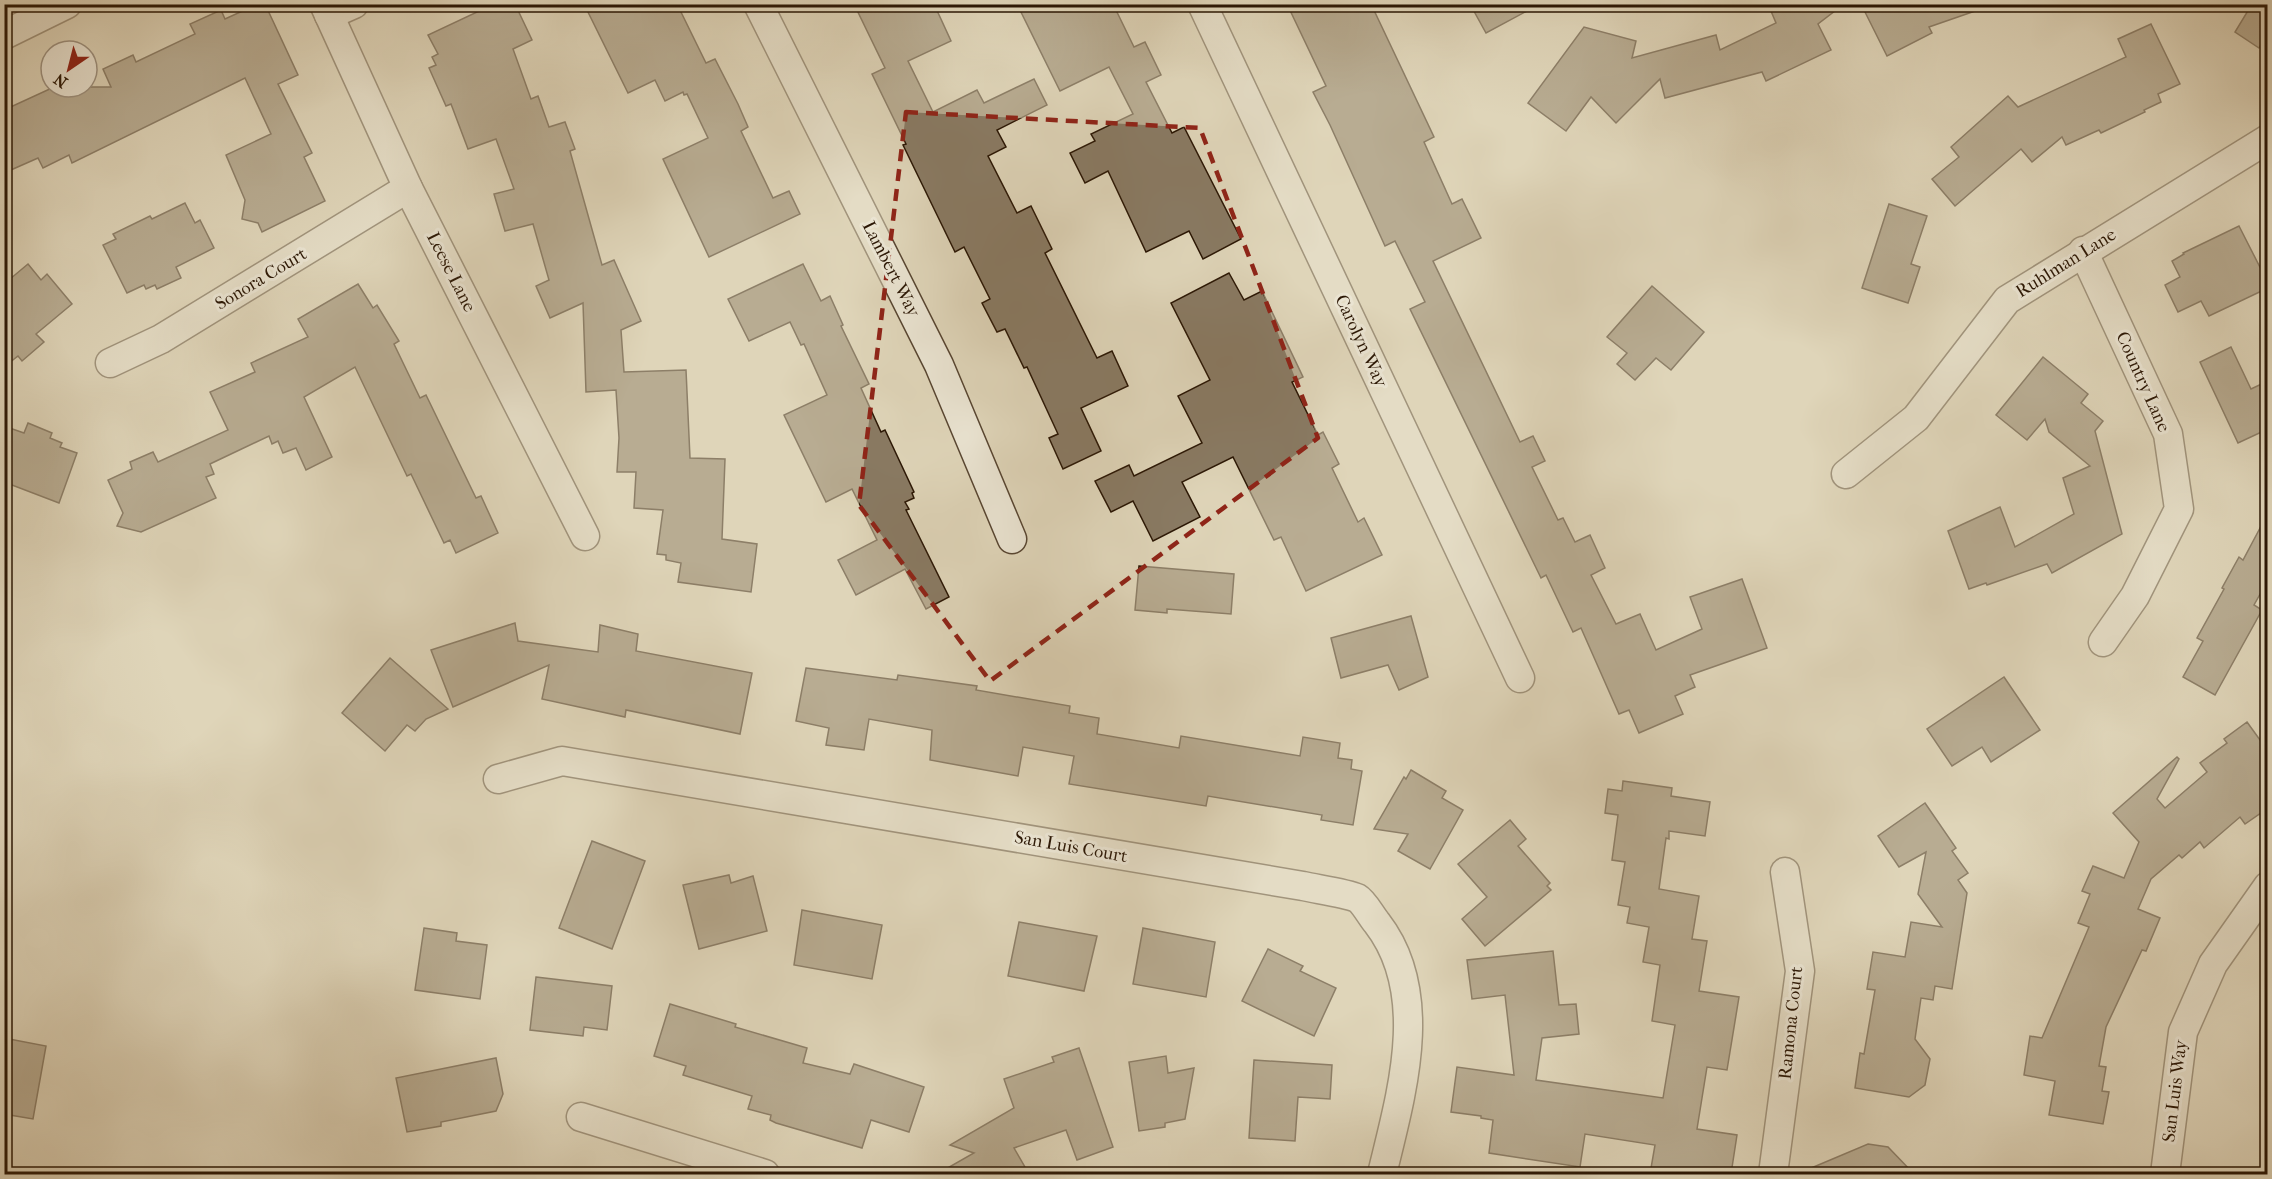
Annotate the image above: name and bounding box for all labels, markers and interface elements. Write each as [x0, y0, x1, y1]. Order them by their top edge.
north arrow [39, 39, 99, 99]
text: N [50, 69, 71, 92]
street label: Lambert Way [858, 218, 925, 322]
street label: Ruhlman Lane [2012, 224, 2120, 302]
street label: Leese Lane [422, 229, 480, 315]
street label: Sonora Court [211, 243, 311, 315]
street label: Carolyn Way [1330, 291, 1392, 392]
street label: Country Lane [2112, 329, 2175, 436]
street label: San Luis Court [1013, 827, 1130, 867]
street label: Ramona Court [1775, 965, 1807, 1081]
street label: San Luis Way [2158, 1037, 2192, 1143]

